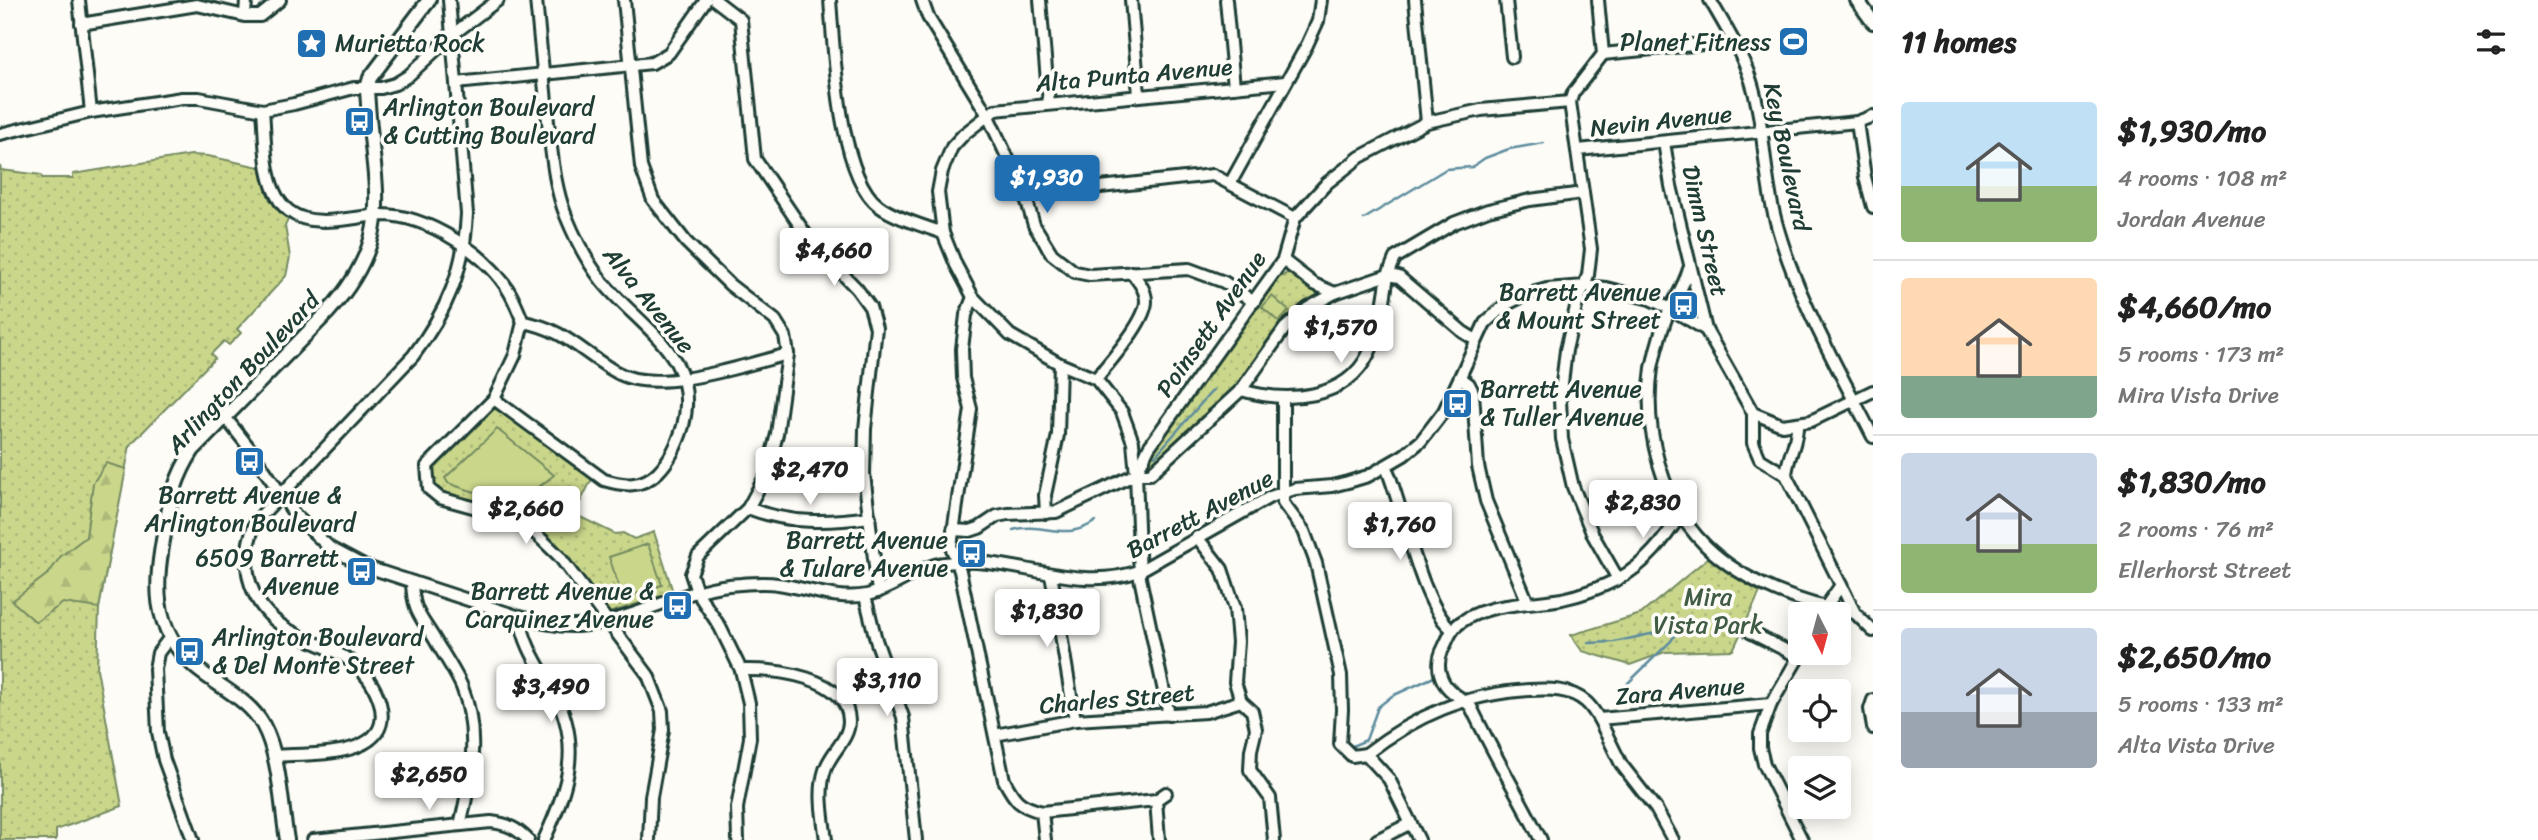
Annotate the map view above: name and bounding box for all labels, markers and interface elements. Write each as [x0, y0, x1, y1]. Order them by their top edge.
text: 11 homes [1901, 15, 2016, 69]
place label: Planet Fitness [1620, 21, 1772, 63]
place label: Murietta Rock [335, 22, 485, 64]
icon: filters [2472, 23, 2510, 61]
sports icon: Planet Fitness [1777, 25, 1811, 59]
place icon: Murietta Rock [295, 26, 329, 60]
street label: Alta Punta Avenue [1033, 45, 1235, 105]
street label: Key Boulevard [1751, 79, 1824, 237]
place label: Arlington Boulevard & Cutting Boulevard [382, 86, 596, 156]
street label: Nevin Avenue [1588, 93, 1734, 149]
bus stop icon: Arlington Boulevard & Cutting Boulevard [343, 104, 377, 138]
text: $1,930/mo [2118, 104, 2266, 158]
icon: home [1957, 130, 2041, 214]
pin: $1,930 [990, 156, 1104, 215]
text: $1,930 [1011, 157, 1083, 198]
text: 4 rooms · 108 m² [2118, 158, 2287, 199]
street label: Dimm Street [1669, 161, 1741, 301]
text: Jordan Avenue [2118, 199, 2265, 240]
pin: $4,660 [777, 229, 891, 288]
text: $4,660 [796, 230, 872, 271]
street label: Alva Avenue [591, 236, 706, 363]
street label: Poinsett Avenue [1145, 241, 1278, 406]
place label: Barrett Avenue & Mount Street [1495, 271, 1661, 341]
street label: Arlington Boulevard [155, 280, 332, 465]
text: $4,660/mo [2118, 280, 2271, 334]
bus stop icon: Barrett Avenue & Mount Street [1667, 289, 1701, 323]
pin: $1,570 [1284, 306, 1398, 365]
icon: home [1957, 306, 2041, 390]
text: $1,570 [1304, 307, 1378, 348]
text: 5 rooms · 173 m² [2118, 334, 2284, 375]
place label: Barrett Avenue & Tuller Avenue [1480, 368, 1644, 438]
text: Mira Vista Drive [2118, 375, 2279, 416]
bus stop icon: Barrett Avenue & Tuller Avenue [1440, 386, 1474, 420]
bus stop icon: Barrett Avenue & Arlington Boulevard [233, 444, 267, 478]
pin: $2,470 [753, 448, 867, 507]
text: $2,470 [772, 449, 848, 490]
text: $1,830/mo [2118, 455, 2266, 509]
street label: Barrett Avenue [1119, 457, 1281, 571]
place label: Barrett Avenue & Arlington Boulevard [144, 474, 358, 544]
pin: $2,830 [1586, 480, 1700, 540]
icon: home [1957, 481, 2041, 565]
text: $2,830 [1605, 482, 1681, 523]
pin: $2,660 [469, 486, 583, 546]
text: $2,660 [488, 488, 564, 529]
pin: $1,760 [1343, 503, 1457, 562]
text: $1,760 [1364, 504, 1436, 545]
text: 2 rooms · 76 m² [2118, 509, 2274, 550]
place label: Barrett Avenue & Tulare Avenue [779, 519, 948, 589]
place label: 6509 Barrett Avenue [196, 537, 339, 607]
bus stop icon: Barrett Avenue & Tulare Avenue [954, 537, 988, 571]
text: Ellerhorst Street [2118, 550, 2291, 591]
bus stop icon: 6509 Barrett Avenue [345, 555, 379, 589]
place label: Barrett Avenue & Carquinez Avenue [465, 570, 654, 640]
park label: Mira Vista Park [1653, 576, 1763, 646]
bus stop icon: Barrett Avenue & Carquinez Avenue [660, 588, 694, 622]
pin: $1,830 [990, 590, 1104, 649]
text: $1,830 [1011, 591, 1083, 632]
north arrow [1788, 602, 1852, 665]
map controls [1788, 602, 1851, 819]
place label: Arlington Boulevard & Del Monte Street [211, 616, 425, 686]
text: $2,650/mo [2118, 630, 2271, 684]
bus stop icon: Arlington Boulevard & Del Monte Street [172, 634, 206, 668]
icon: home [1957, 656, 2041, 740]
pin: $3,110 [830, 658, 944, 718]
text: $3,110 [853, 660, 921, 701]
pin: $3,490 [494, 664, 608, 724]
street label: Zara Avenue [1613, 664, 1747, 718]
text: $3,490 [512, 666, 590, 707]
street label: Charles Street [1038, 671, 1196, 727]
button: locate [1788, 679, 1851, 742]
text: 5 rooms · 133 m² [2118, 684, 2284, 725]
text: Alta Vista Drive [2118, 725, 2275, 766]
pin: $2,650 [372, 752, 486, 812]
text: $2,650 [391, 754, 467, 795]
button: layers [1788, 756, 1851, 819]

